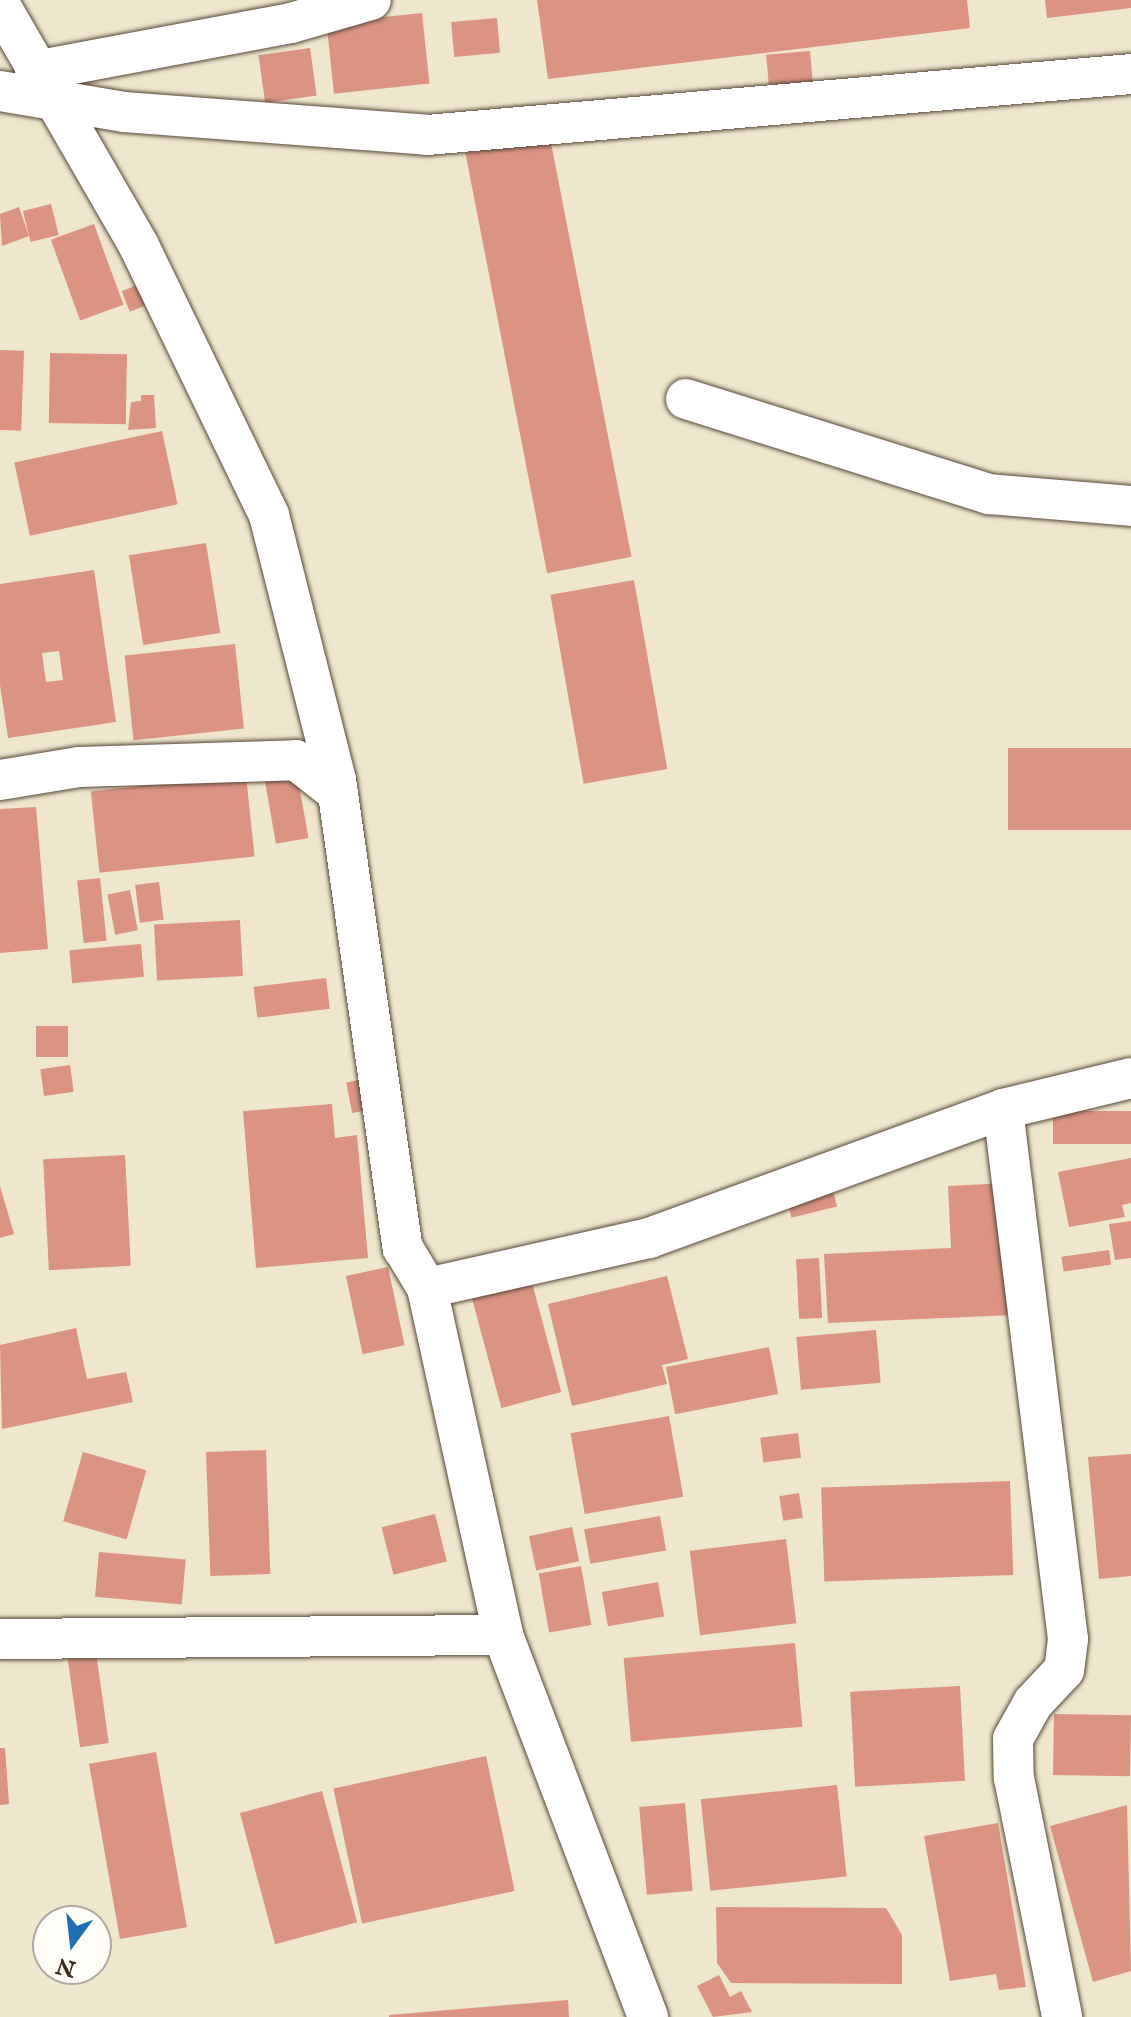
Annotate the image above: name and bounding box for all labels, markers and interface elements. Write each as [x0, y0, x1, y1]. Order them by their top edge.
north arrow [32, 1905, 112, 1985]
text: N [53, 1950, 79, 1982]

